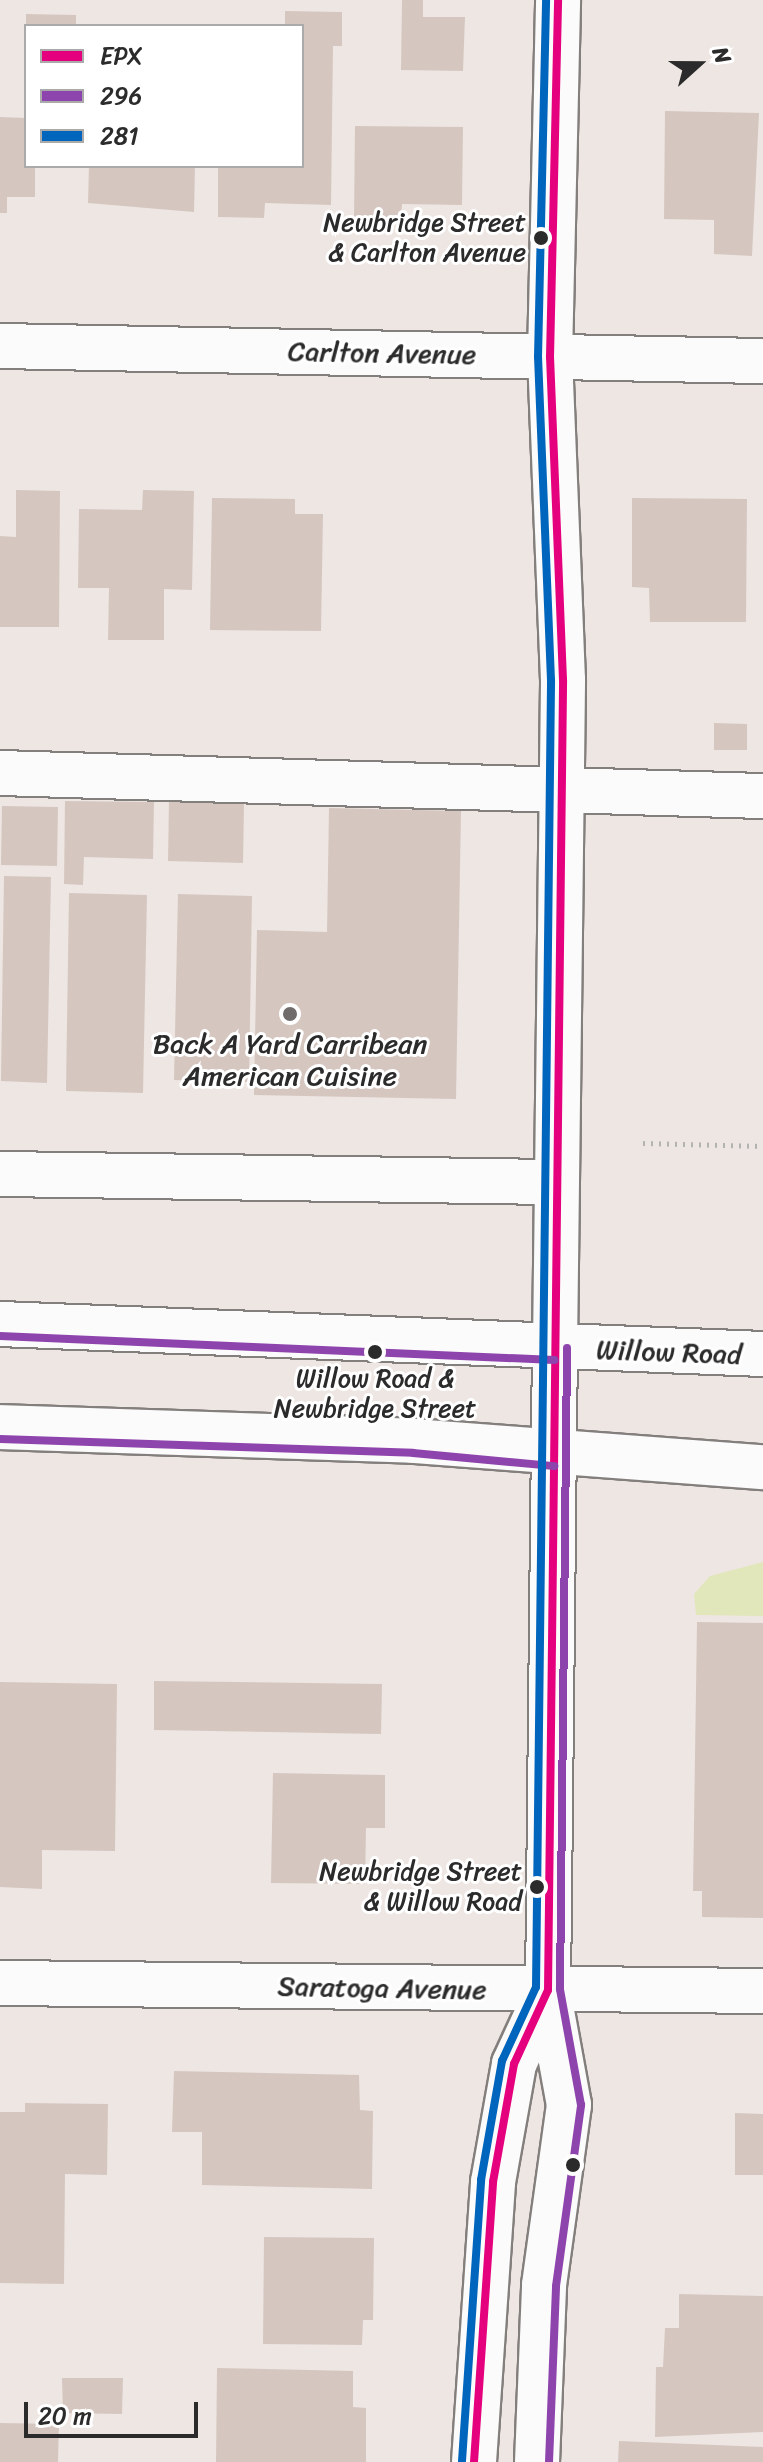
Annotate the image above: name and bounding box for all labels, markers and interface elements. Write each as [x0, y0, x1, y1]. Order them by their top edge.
legend [24, 24, 304, 168]
north arrow [659, 24, 739, 104]
text: EPX [100, 35, 143, 77]
text: N [701, 41, 743, 69]
text: 296 [100, 75, 142, 117]
text: 281 [100, 115, 139, 157]
place label: Newbridge Street & Carlton Avenue [323, 207, 526, 268]
marker: Newbridge Street & Carlton Avenue [533, 230, 549, 246]
street label: Carlton Avenue [288, 335, 476, 371]
marker: Back A Yard Carribean American Cuisine [281, 1005, 299, 1023]
place label: Back A Yard Carribean American Cuisine [153, 1027, 427, 1093]
street label: Willow Road [595, 1333, 743, 1371]
marker: Willow Road & Newbridge Street [367, 1344, 383, 1360]
place label: Willow Road & Newbridge Street [274, 1363, 476, 1424]
place label: Newbridge Street & Willow Road [319, 1856, 522, 1918]
marker: Newbridge Street & Willow Road [529, 1879, 545, 1895]
street label: Saratoga Avenue [278, 1969, 486, 2007]
unlabelled marker [565, 2157, 581, 2173]
scale bar [28, 2386, 202, 2436]
text: 20 m [38, 2395, 92, 2437]

